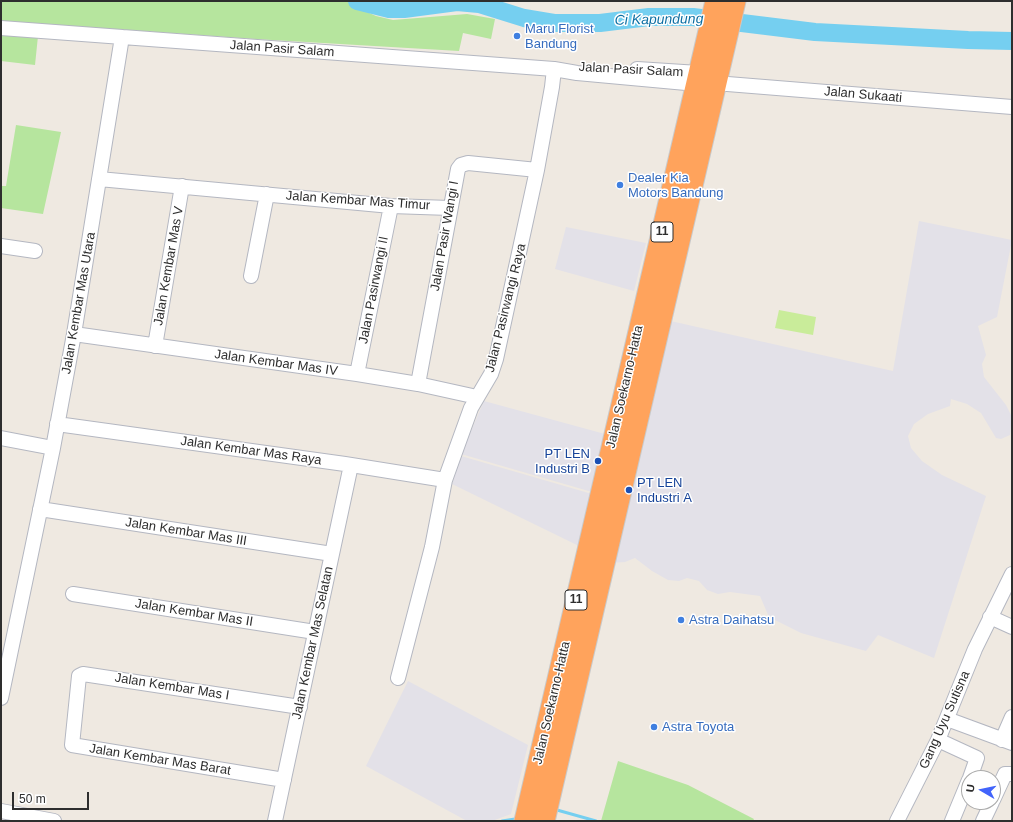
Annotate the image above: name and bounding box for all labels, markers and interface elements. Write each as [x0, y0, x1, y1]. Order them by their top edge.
water label: Ci Kapundung [614, 11, 704, 29]
place label: Maru Florist Bandung [525, 21, 594, 52]
marker: Maru Florist Bandung [512, 31, 522, 41]
street label: Jalan Pasir Salam [229, 38, 335, 60]
street label: Jalan Pasir Salam [578, 59, 684, 81]
street label: Jalan Sukaati [823, 84, 903, 106]
place label: Dealer Kia Motors Bandung [628, 170, 723, 201]
street label: Jalan Pasir Wangi I [428, 180, 462, 292]
marker: Dealer Kia Motors Bandung [615, 180, 625, 190]
street label: Jalan Kembar Mas Timur [285, 188, 431, 214]
street label: Jalan Kembar Mas V [151, 205, 187, 327]
road number: 11 [651, 222, 673, 242]
street label: Jalan Kembar Mas Utara [59, 231, 99, 375]
street label: Jalan Pasirwangi II [356, 235, 392, 345]
street label: Jalan Pasirwangi Raya [482, 242, 530, 374]
street label: Jalan Soekarno-Hatta [603, 324, 647, 450]
street label: Jalan Kembar Mas IV [213, 347, 339, 379]
street label: Jalan Kembar Mas Raya [179, 433, 323, 469]
place label: PT LEN Industri B [535, 446, 590, 477]
marker: PT LEN Industri B [593, 456, 603, 466]
place label: PT LEN Industri A [637, 475, 692, 506]
marker: PT LEN Industri A [624, 485, 634, 495]
street label: Jalan Kembar Mas III [124, 515, 248, 549]
street label: Jalan Kembar Mas Selatan [289, 565, 337, 721]
road number: 11 [565, 590, 587, 610]
street label: Jalan Kembar Mas II [134, 596, 254, 630]
place label: Astra Daihatsu [689, 612, 774, 628]
marker: Astra Daihatsu [676, 615, 686, 625]
street label: Jalan Soekarno-Hatta [530, 640, 574, 766]
street label: Gang Uyu Sutisna [916, 669, 974, 771]
street label: Jalan Kembar Mas I [114, 670, 230, 704]
place label: Astra Toyota [662, 719, 734, 735]
marker: Astra Toyota [649, 722, 659, 732]
street label: Jalan Kembar Mas Barat [88, 741, 232, 779]
north arrow [961, 770, 1001, 810]
text: U [964, 783, 977, 793]
scale bar [14, 784, 91, 810]
text: 50 m [19, 792, 46, 806]

